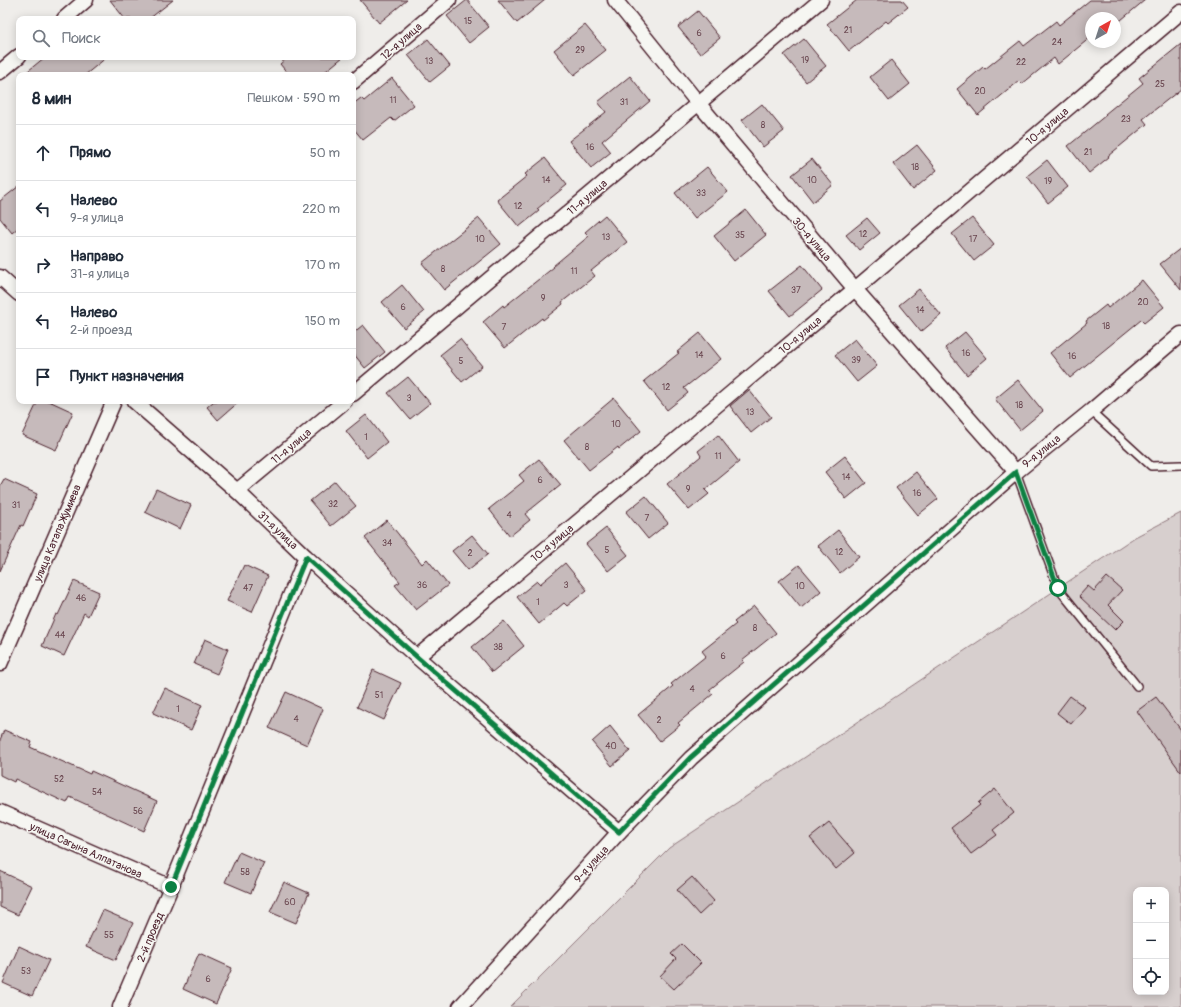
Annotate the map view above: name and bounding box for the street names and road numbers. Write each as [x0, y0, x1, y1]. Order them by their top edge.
street label: 12-я улица [378, 20, 424, 63]
street label: 10-я улица [1023, 105, 1071, 148]
street label: 11-я улица [565, 177, 610, 218]
street label: 30-я улица [790, 215, 834, 264]
street label: 10-я улица [776, 314, 824, 357]
street label: 11-я улица [269, 426, 314, 467]
street label: 9-я улица [1020, 432, 1063, 471]
street label: улица Катапа Жумиева [31, 483, 84, 585]
street label: 31-я улица [255, 509, 300, 552]
street label: 10-я улица [528, 522, 576, 565]
street label: улица Сагына Алпатанова [27, 819, 144, 881]
street label: 9-я улица [571, 843, 611, 886]
street label: 2-й проезд [134, 910, 167, 964]

